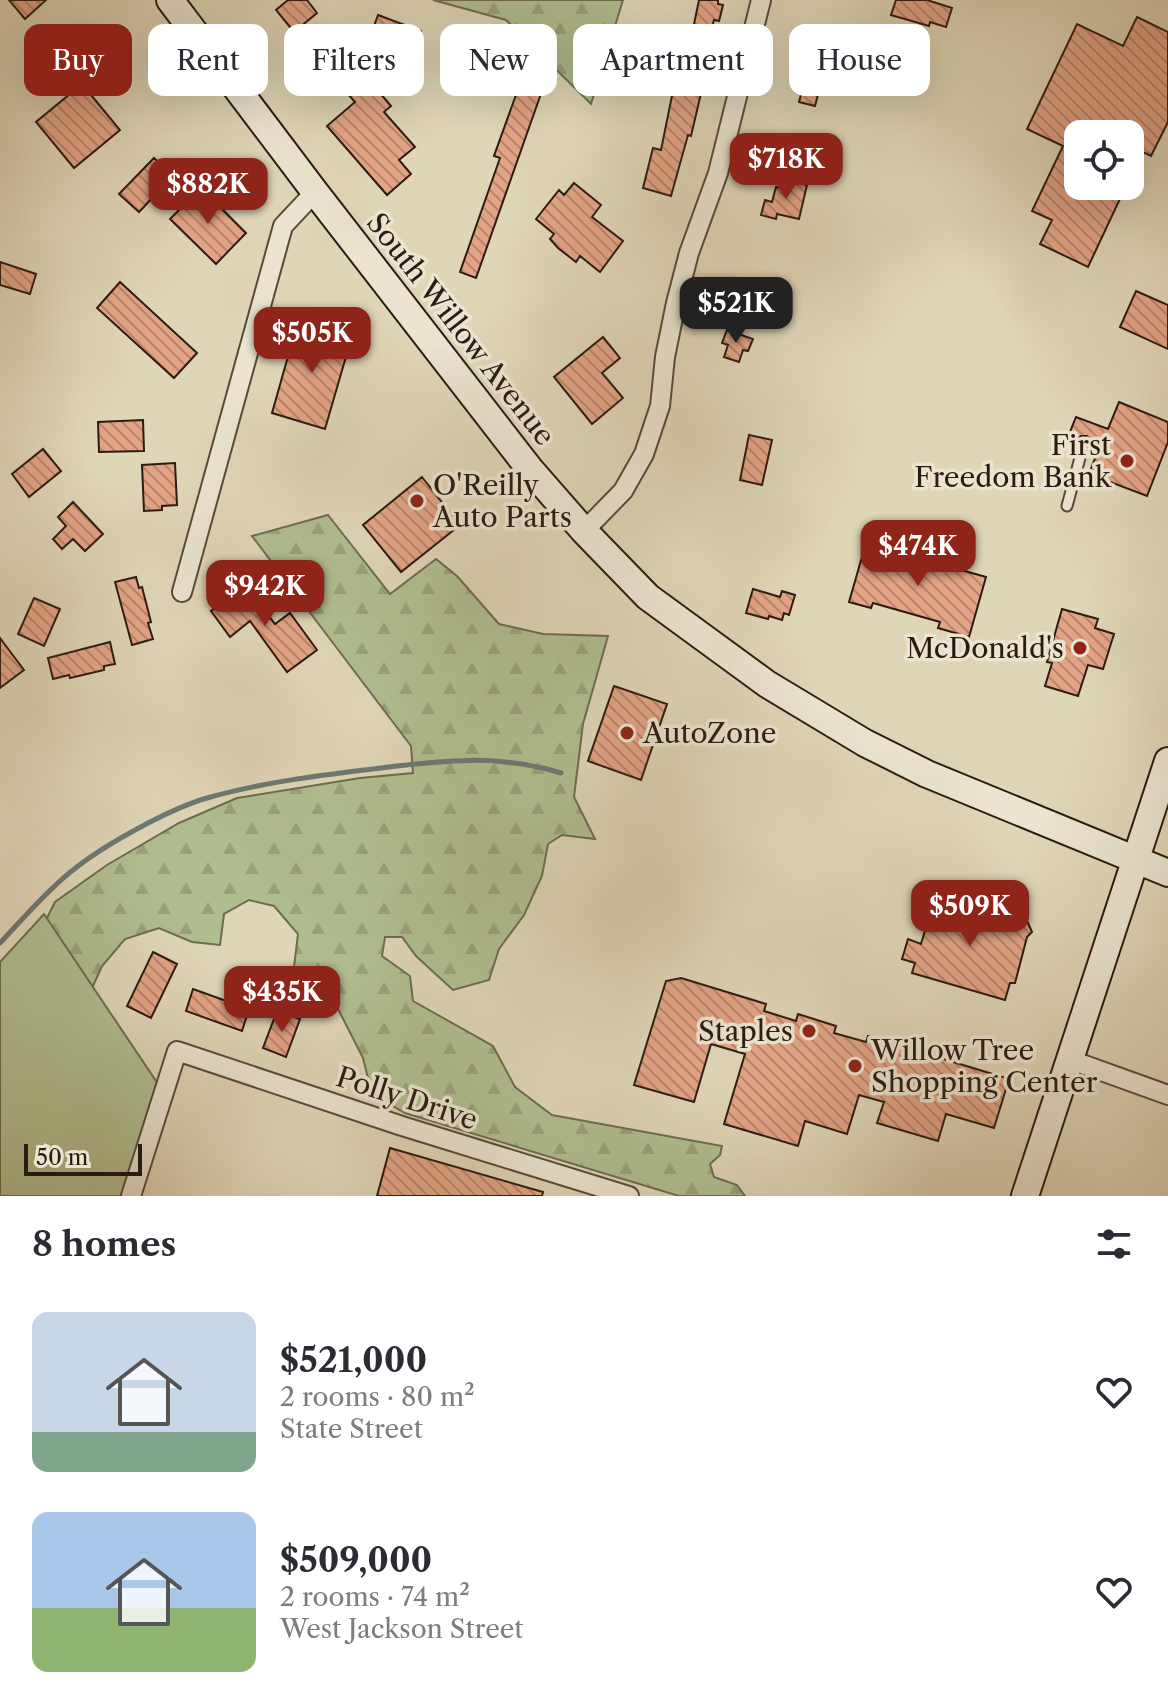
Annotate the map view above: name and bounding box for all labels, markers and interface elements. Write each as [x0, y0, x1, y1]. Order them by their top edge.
chip: Buy [24, 24, 132, 96]
chip: Rent [148, 24, 268, 96]
chip: Filters [284, 24, 424, 96]
chip: New [440, 24, 557, 96]
chip: Apartment [573, 24, 773, 96]
chip: House [789, 24, 930, 96]
map controls [1064, 120, 1144, 200]
button: locate [1064, 120, 1144, 200]
pin: $718K [730, 133, 842, 201]
text: $718K [748, 143, 824, 175]
pin: $882K [152, 158, 264, 226]
text: $882K [167, 168, 249, 200]
street label: South Willow Avenue [360, 206, 562, 452]
pin: $521K [680, 277, 792, 345]
text: $521K [698, 287, 774, 319]
pin: $505K [256, 307, 368, 375]
text: $505K [272, 317, 352, 349]
place label: First Freedom Bank [914, 428, 1113, 494]
marker: First Freedom Bank [1118, 452, 1136, 470]
place label: O'Reilly Auto Parts [432, 468, 572, 534]
marker: O'Reilly Auto Parts [408, 492, 426, 510]
pin: $474K [862, 520, 974, 588]
text: $474K [879, 530, 957, 562]
pin: $942K [209, 560, 321, 628]
text: $942K [224, 570, 306, 602]
place label: McDonald's [906, 631, 1064, 665]
marker: McDonald's [1071, 639, 1089, 657]
place label: AutoZone [642, 716, 776, 750]
marker: AutoZone [618, 724, 636, 742]
pin: $509K [914, 880, 1026, 948]
text: $509K [929, 890, 1011, 922]
pin: $435K [226, 966, 338, 1034]
text: $435K [242, 976, 322, 1008]
place label: Staples [698, 1014, 793, 1048]
marker: Staples [800, 1022, 818, 1040]
place label: Willow Tree Shopping Center [870, 1033, 1098, 1099]
marker: Willow Tree Shopping Center [846, 1057, 864, 1075]
street label: Polly Drive [332, 1059, 482, 1137]
scale bar [24, 1140, 142, 1176]
text: 50 m [36, 1144, 88, 1171]
icon: filters [1092, 1222, 1136, 1266]
text: 8 homes [32, 1223, 176, 1265]
text: $521,000 [280, 1339, 427, 1381]
icon: home [96, 1344, 192, 1440]
icon: heart [1092, 1370, 1136, 1414]
text: 2 rooms · 80 m² [280, 1381, 475, 1413]
text: State Street [280, 1413, 423, 1445]
text: $509,000 [280, 1539, 432, 1581]
icon: home [96, 1544, 192, 1640]
icon: heart [1092, 1570, 1136, 1614]
text: 2 rooms · 74 m² [280, 1581, 470, 1613]
text: West Jackson Street [280, 1613, 524, 1645]

